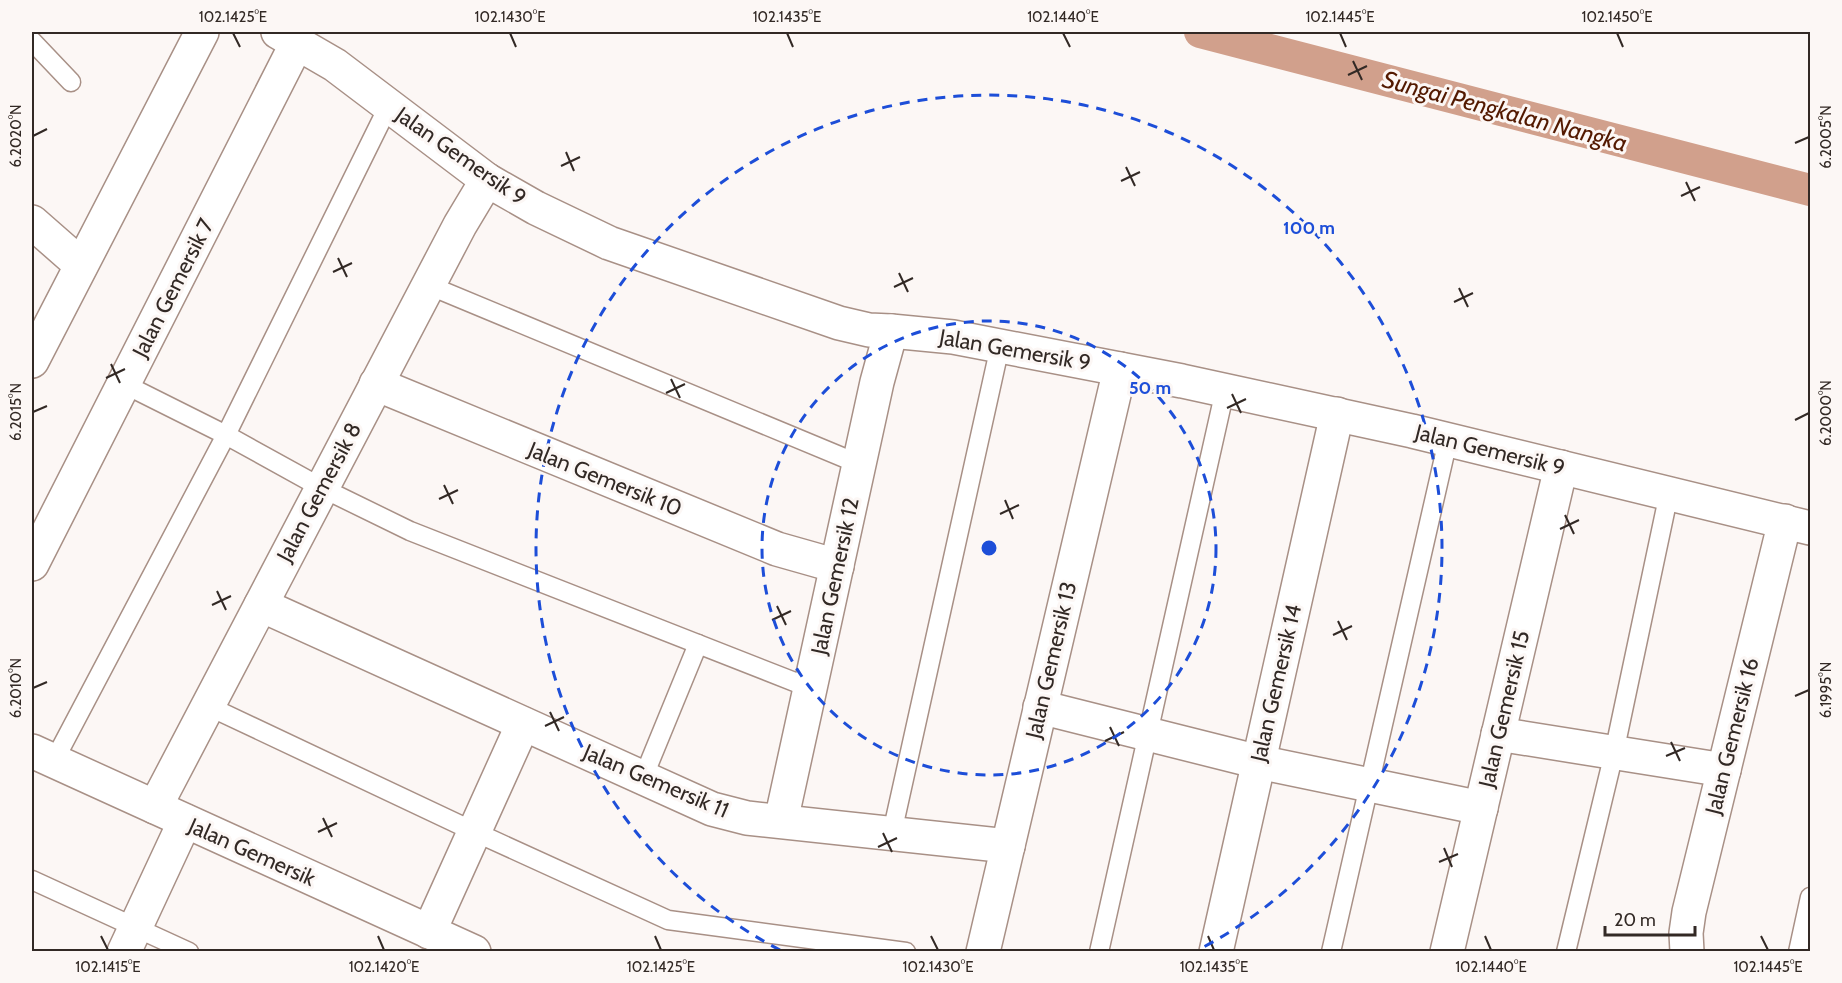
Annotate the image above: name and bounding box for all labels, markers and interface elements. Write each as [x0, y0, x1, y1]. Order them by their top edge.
text: 102.1425°E [199, 8, 267, 26]
text: 102.1430°E [475, 8, 545, 26]
text: 102.1435°E [753, 8, 821, 26]
text: 102.1440°E [1027, 8, 1099, 26]
text: 102.1445°E [1305, 8, 1375, 26]
text: 102.1450°E [1582, 8, 1652, 26]
water label: Sungai Pengkalan Nangka [1380, 64, 1630, 158]
street label: Jalan Gemersik 9 [390, 100, 532, 211]
text: 6.2020°N [7, 104, 25, 168]
text: 6.2005°N [1817, 105, 1835, 169]
street label: Jalan Gemersik 7 [126, 214, 220, 363]
text: 100 m [1283, 217, 1335, 239]
street label: Jalan Gemersik 9 [936, 323, 1093, 377]
text: 50 m [1129, 377, 1171, 399]
text: 6.2000°N [1817, 380, 1835, 446]
text: 6.2015°N [7, 383, 25, 441]
street label: Jalan Gemersik 8 [270, 418, 367, 567]
street label: Jalan Gemersik 9 [1411, 418, 1568, 482]
street label: Jalan Gemersik 10 [523, 435, 686, 522]
street label: Jalan Gemersik 12 [805, 495, 865, 658]
centre of rings [979, 538, 999, 558]
street label: Jalan Gemersik 13 [1020, 579, 1082, 742]
street label: Jalan Gemersik 14 [1245, 601, 1307, 765]
street label: Jalan Gemersik 15 [1473, 628, 1535, 791]
street label: Jalan Gemersik 16 [1699, 655, 1765, 818]
text: 6.2010°N [7, 658, 25, 718]
text: 6.1995°N [1817, 662, 1835, 718]
street label: Jalan Gemersik 11 [578, 738, 733, 824]
street label: Jalan Gemersik [183, 812, 320, 892]
scale bar [1605, 899, 1695, 937]
text: 20 m [1614, 909, 1656, 931]
text: 102.1415°E [75, 958, 141, 976]
text: 102.1420°E [349, 958, 419, 976]
text: 102.1425°E [627, 958, 695, 976]
text: 102.1430°E [903, 958, 973, 976]
text: 102.1435°E [1180, 958, 1248, 976]
text: 102.1440°E [1455, 958, 1527, 976]
text: 102.1445°E [1733, 958, 1803, 976]

